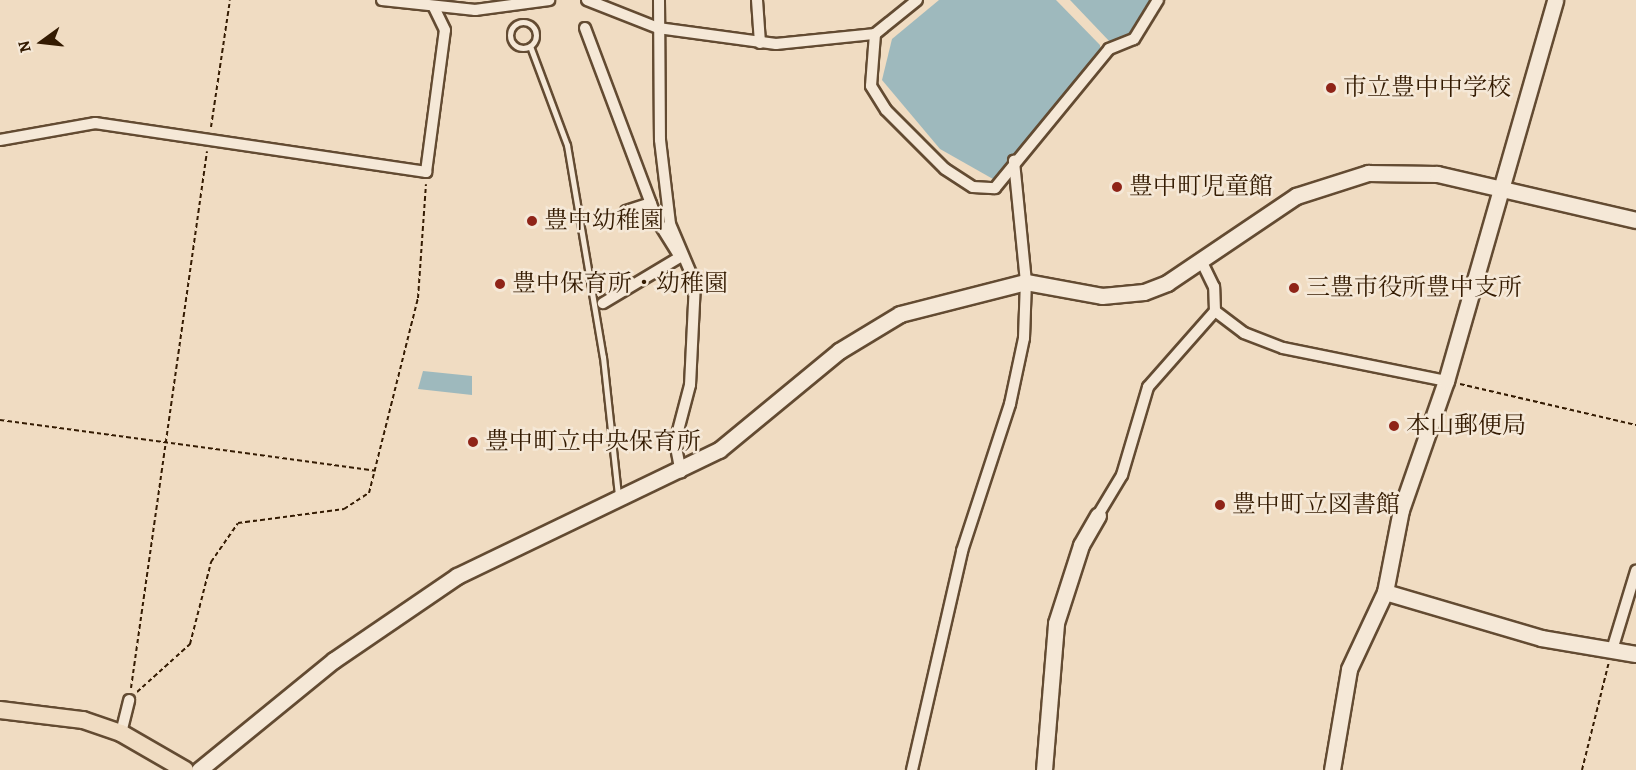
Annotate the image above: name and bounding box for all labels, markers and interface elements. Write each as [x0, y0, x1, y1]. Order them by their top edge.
north arrow [12, 12, 72, 72]
text: N [12, 38, 37, 55]
place label: 市立豊中中学校 [1343, 74, 1511, 102]
marker: 市立豊中中学校 [1324, 81, 1338, 95]
place label: 豊中町児童館 [1129, 173, 1273, 201]
marker: 豊中町児童館 [1110, 180, 1124, 194]
place label: 豊中幼稚園 [544, 207, 664, 235]
marker: 豊中幼稚園 [525, 214, 539, 228]
place label: 豊中保育所・幼稚園 [512, 270, 728, 298]
place label: 三豊市役所豊中支所 [1306, 274, 1522, 302]
marker: 豊中保育所・幼稚園 [493, 277, 507, 291]
marker: 三豊市役所豊中支所 [1287, 281, 1301, 295]
place label: 本山郵便局 [1406, 412, 1526, 440]
marker: 本山郵便局 [1387, 419, 1401, 433]
place label: 豊中町立中央保育所 [485, 428, 701, 456]
marker: 豊中町立中央保育所 [466, 435, 480, 449]
place label: 豊中町立図書館 [1232, 491, 1400, 519]
marker: 豊中町立図書館 [1213, 498, 1227, 512]

